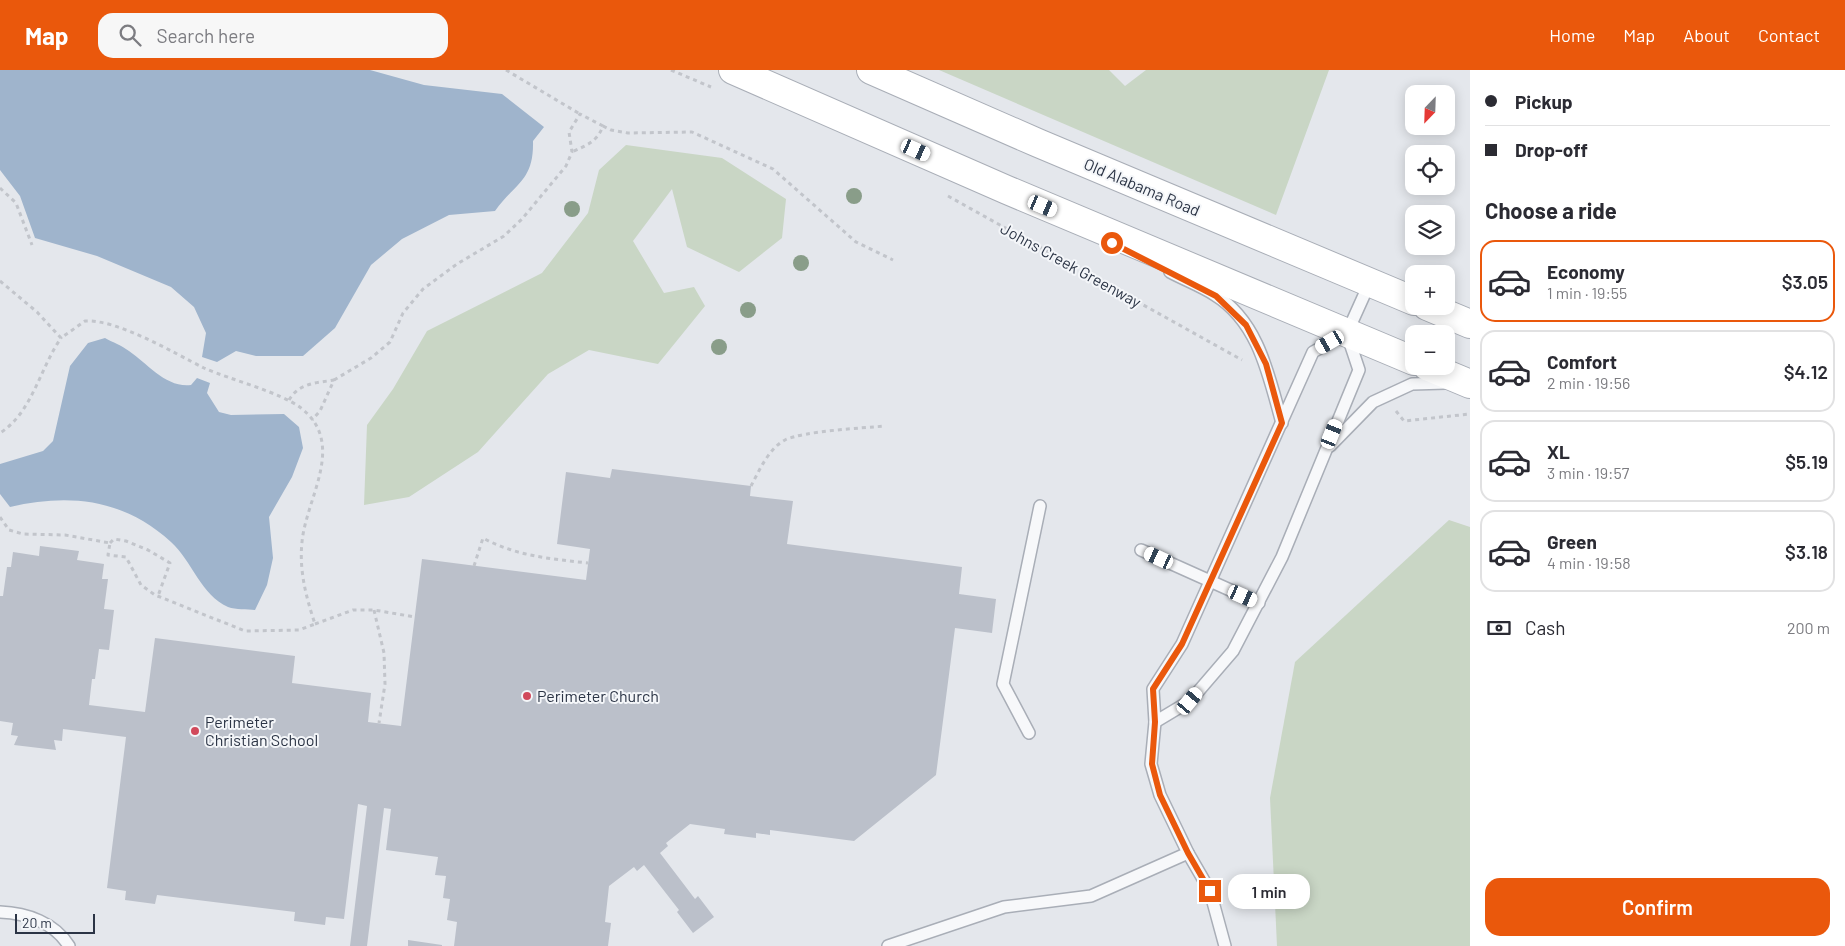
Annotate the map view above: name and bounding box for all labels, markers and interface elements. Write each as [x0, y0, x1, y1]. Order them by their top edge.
search box [98, 13, 448, 58]
text: Map [25, 21, 68, 50]
icon: search [116, 21, 144, 49]
text: Search here [156, 24, 255, 47]
text: Home [1549, 24, 1595, 46]
text: Map [1623, 24, 1655, 46]
text: About [1683, 24, 1730, 46]
text: Contact [1758, 24, 1820, 46]
north arrow [1405, 85, 1455, 135]
map controls [1405, 85, 1455, 375]
text: Pickup [1515, 90, 1573, 113]
car [899, 137, 932, 163]
text: Drop-off [1515, 138, 1588, 161]
button: locate [1405, 145, 1455, 195]
street label: Old Alabama Road [1081, 154, 1203, 220]
car [1026, 193, 1059, 219]
text: Choose a ride [1485, 197, 1617, 223]
button: layers [1405, 205, 1455, 255]
street label: Johns Creek Greenway [998, 218, 1145, 311]
route start [1101, 232, 1123, 254]
icon: car [1487, 259, 1532, 304]
text: Economy [1547, 260, 1625, 283]
button: + [1405, 265, 1455, 315]
text: $3.05 [1782, 270, 1828, 293]
text: 1 min · 19:55 [1547, 283, 1627, 302]
button: − [1405, 325, 1455, 375]
car [1313, 328, 1346, 356]
icon: car [1487, 349, 1532, 394]
text: Comfort [1547, 350, 1617, 373]
text: $4.12 [1784, 360, 1828, 383]
text: 2 min · 19:56 [1547, 373, 1630, 392]
car [1319, 417, 1344, 451]
icon: car [1487, 439, 1532, 484]
text: XL [1547, 440, 1570, 463]
text: $5.19 [1785, 450, 1828, 473]
text: 3 min · 19:57 [1547, 463, 1629, 482]
icon: car [1487, 529, 1532, 574]
text: Green [1547, 530, 1597, 553]
text: $3.18 [1785, 540, 1828, 563]
car [1142, 545, 1175, 571]
text: 4 min · 19:58 [1547, 553, 1631, 572]
car [1226, 583, 1259, 609]
icon: cash [1485, 614, 1513, 642]
text: Cash [1525, 616, 1566, 639]
text: 200 m [1787, 618, 1830, 637]
car [1174, 685, 1205, 717]
place label: Perimeter Church [537, 686, 659, 705]
marker: Perimeter Church [521, 690, 533, 702]
place label: Perimeter Christian School [205, 712, 318, 749]
marker: Perimeter Christian School [189, 725, 201, 737]
callout: 1 min [1228, 874, 1310, 908]
button: Confirm [1485, 878, 1830, 936]
route end [1199, 880, 1221, 902]
text: 1 min [1252, 882, 1286, 901]
scale bar [15, 911, 95, 934]
text: 20 m [22, 914, 52, 931]

